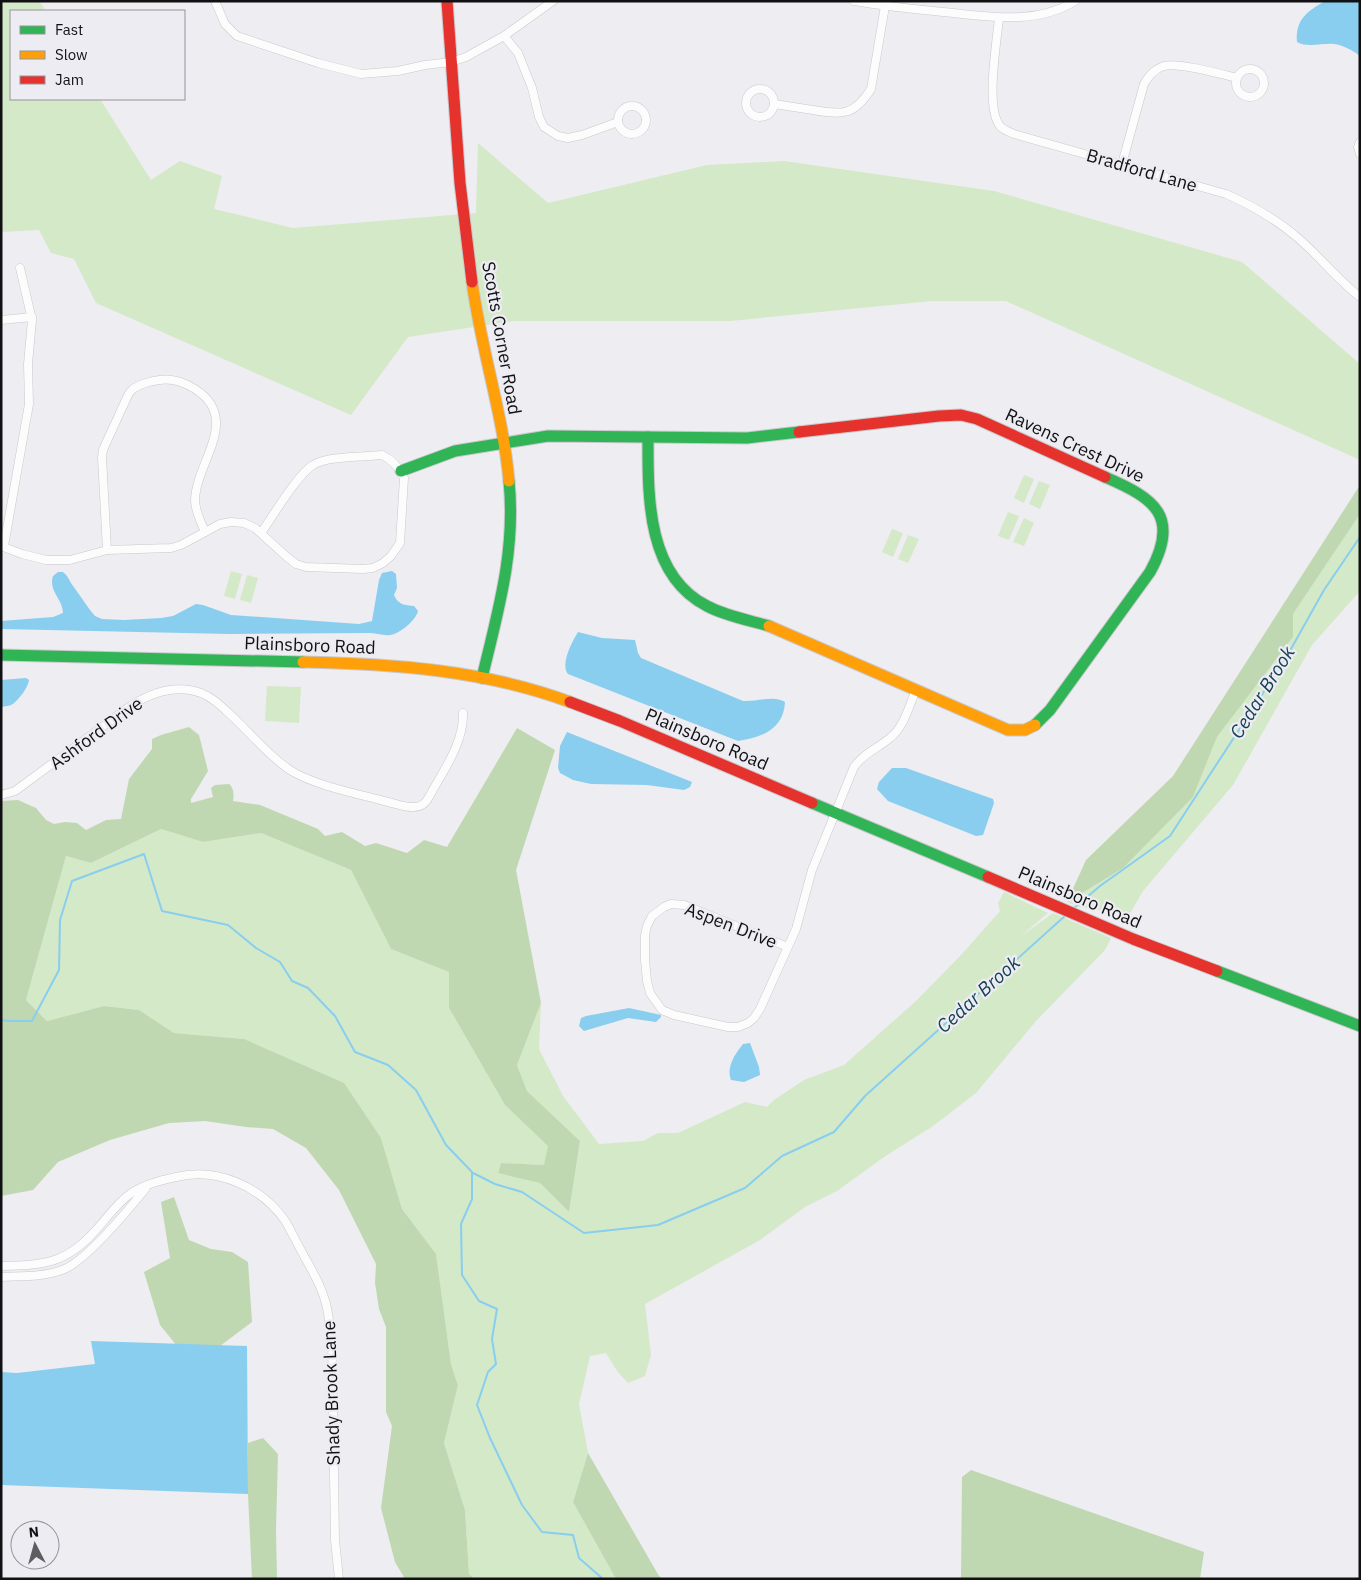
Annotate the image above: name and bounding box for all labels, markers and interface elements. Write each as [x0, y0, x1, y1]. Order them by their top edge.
legend [10, 10, 185, 100]
text: Fast [55, 20, 83, 39]
text: Slow [55, 45, 88, 64]
text: Jam [55, 70, 84, 89]
street label: Bradford Lane [1084, 143, 1200, 197]
street label: Scotts Corner Road [477, 260, 527, 416]
street label: Ravens Crest Drive [1002, 403, 1148, 487]
street label: Plainsboro Road [244, 631, 376, 659]
water label: Cedar Brook [1224, 640, 1300, 743]
street label: Ashford Drive [45, 691, 147, 774]
street label: Plainsboro Road [642, 703, 772, 775]
street label: Plainsboro Road [1015, 861, 1145, 933]
street label: Aspen Drive [682, 897, 780, 953]
water label: Cedar Brook [931, 949, 1026, 1038]
street label: Shady Brook Lane [317, 1320, 345, 1466]
north arrow [10, 1520, 60, 1570]
text: N [28, 1523, 40, 1542]

